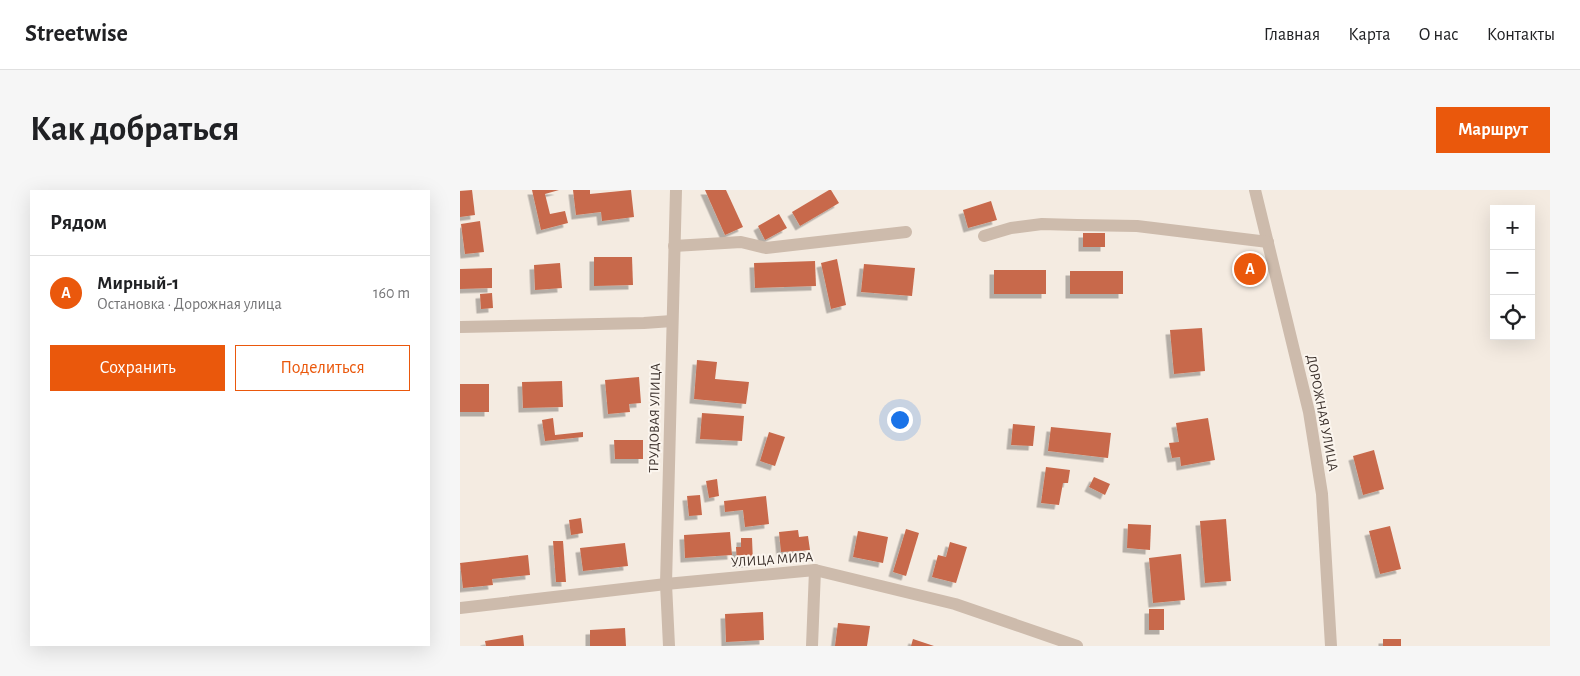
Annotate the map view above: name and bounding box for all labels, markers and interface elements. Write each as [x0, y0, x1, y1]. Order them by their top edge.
text: Streetwise [25, 22, 128, 46]
text: Главная [1264, 26, 1320, 44]
text: Карта [1348, 26, 1390, 44]
text: О нас [1418, 26, 1459, 44]
text: Контакты [1487, 26, 1555, 44]
button: Маршрут [1436, 107, 1550, 153]
text: Как добраться [30, 112, 239, 147]
map controls [1490, 205, 1535, 340]
button: + [1490, 205, 1535, 250]
text: Рядом [50, 212, 107, 233]
pin: A [1234, 250, 1266, 288]
button: − [1490, 250, 1535, 295]
text: Мирный-1 [97, 274, 179, 293]
text: A [61, 285, 71, 301]
text: 160 m [373, 285, 410, 301]
button: locate [1490, 295, 1535, 340]
text: Остановка · Дорожная улица [97, 296, 282, 312]
button: Сохранить [50, 345, 225, 391]
button: Поделиться [235, 345, 410, 391]
street label: ДОРОЖНАЯ УЛИЦА [1304, 354, 1340, 472]
street label: ТРУДОВАЯ УЛИЦА [647, 363, 663, 473]
your location [887, 407, 913, 433]
street label: УЛИЦА МИРА [730, 550, 814, 570]

